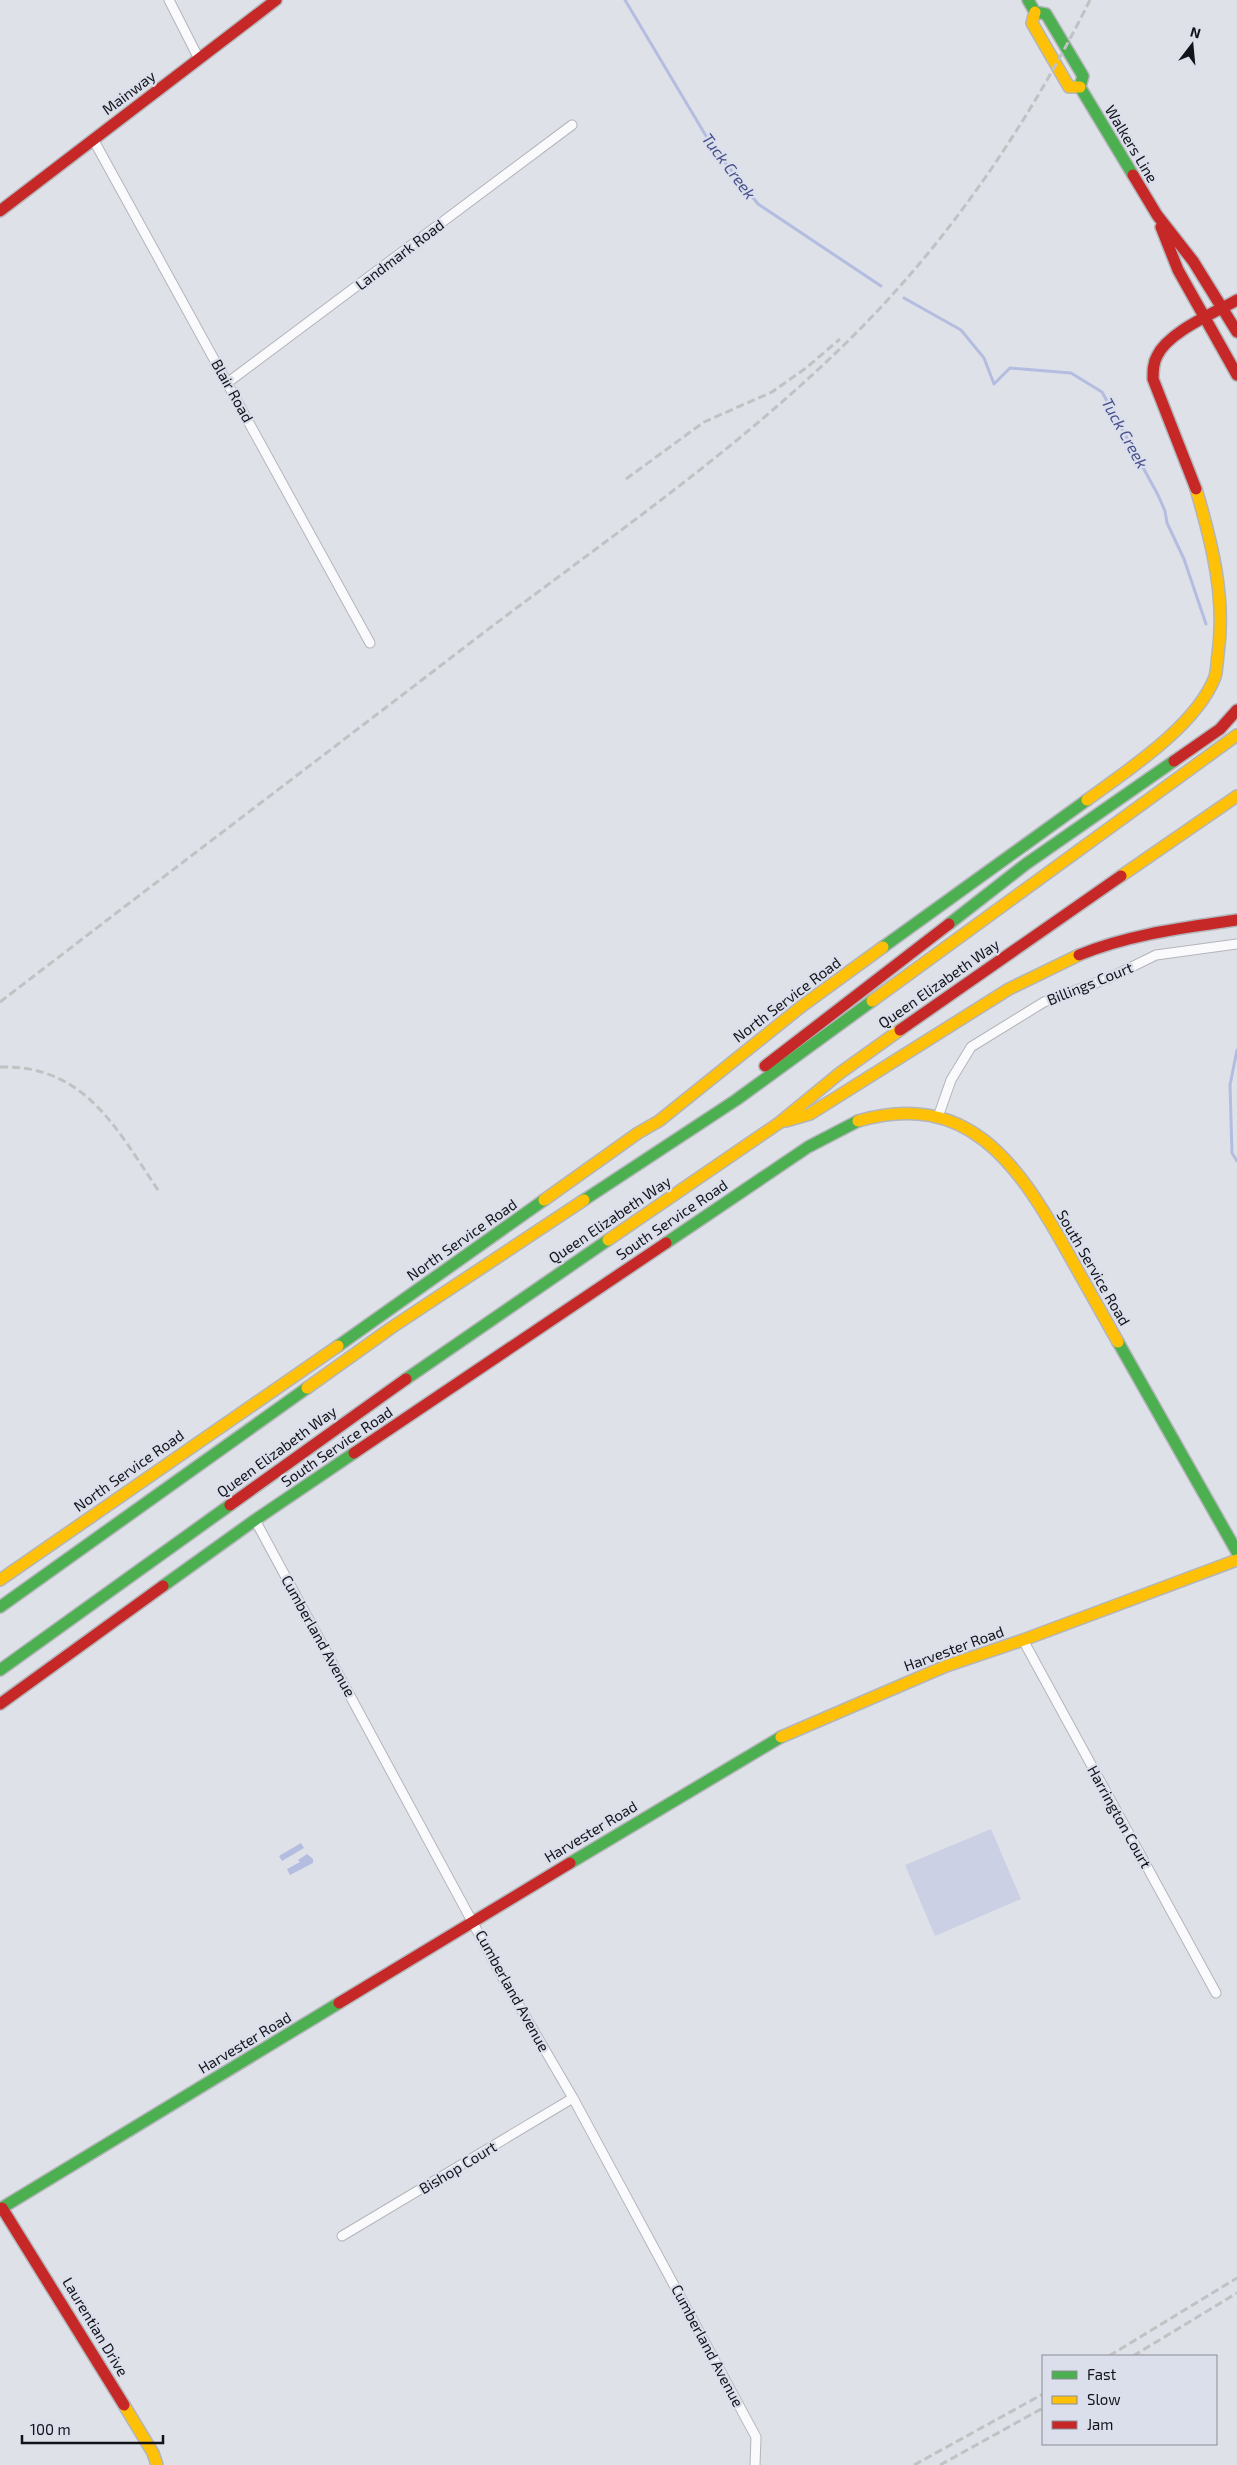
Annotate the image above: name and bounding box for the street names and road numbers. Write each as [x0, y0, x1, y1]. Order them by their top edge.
street label: Mainway [98, 66, 159, 118]
street label: Walkers Line [1102, 101, 1162, 186]
street label: Landmark Road [352, 215, 447, 293]
street label: Blair Road [208, 356, 258, 425]
street label: Queen Elizabeth Way [874, 935, 1003, 1033]
street label: North Service Road [729, 953, 844, 1046]
street label: Billings Court [1044, 958, 1135, 1008]
street label: Queen Elizabeth Way [545, 1172, 675, 1268]
street label: South Service Road [612, 1175, 731, 1263]
street label: North Service Road [403, 1194, 520, 1284]
street label: South Service Road [1053, 1206, 1134, 1329]
street label: Queen Elizabeth Way [213, 1402, 340, 1501]
street label: South Service Road [277, 1402, 396, 1490]
street label: North Service Road [70, 1425, 187, 1515]
street label: Cumberland Avenue [278, 1572, 360, 1699]
street label: Harvester Road [901, 1622, 1006, 1675]
street label: Harrington Court [1084, 1762, 1156, 1871]
street label: Harvester Road [541, 1796, 640, 1866]
street label: Cumberland Avenue [472, 1927, 554, 2054]
street label: Harvester Road [195, 2007, 294, 2077]
street label: Bishop Court [415, 2137, 500, 2197]
street label: Laurentian Drive [59, 2274, 133, 2379]
street label: Cumberland Avenue [668, 2281, 748, 2410]

